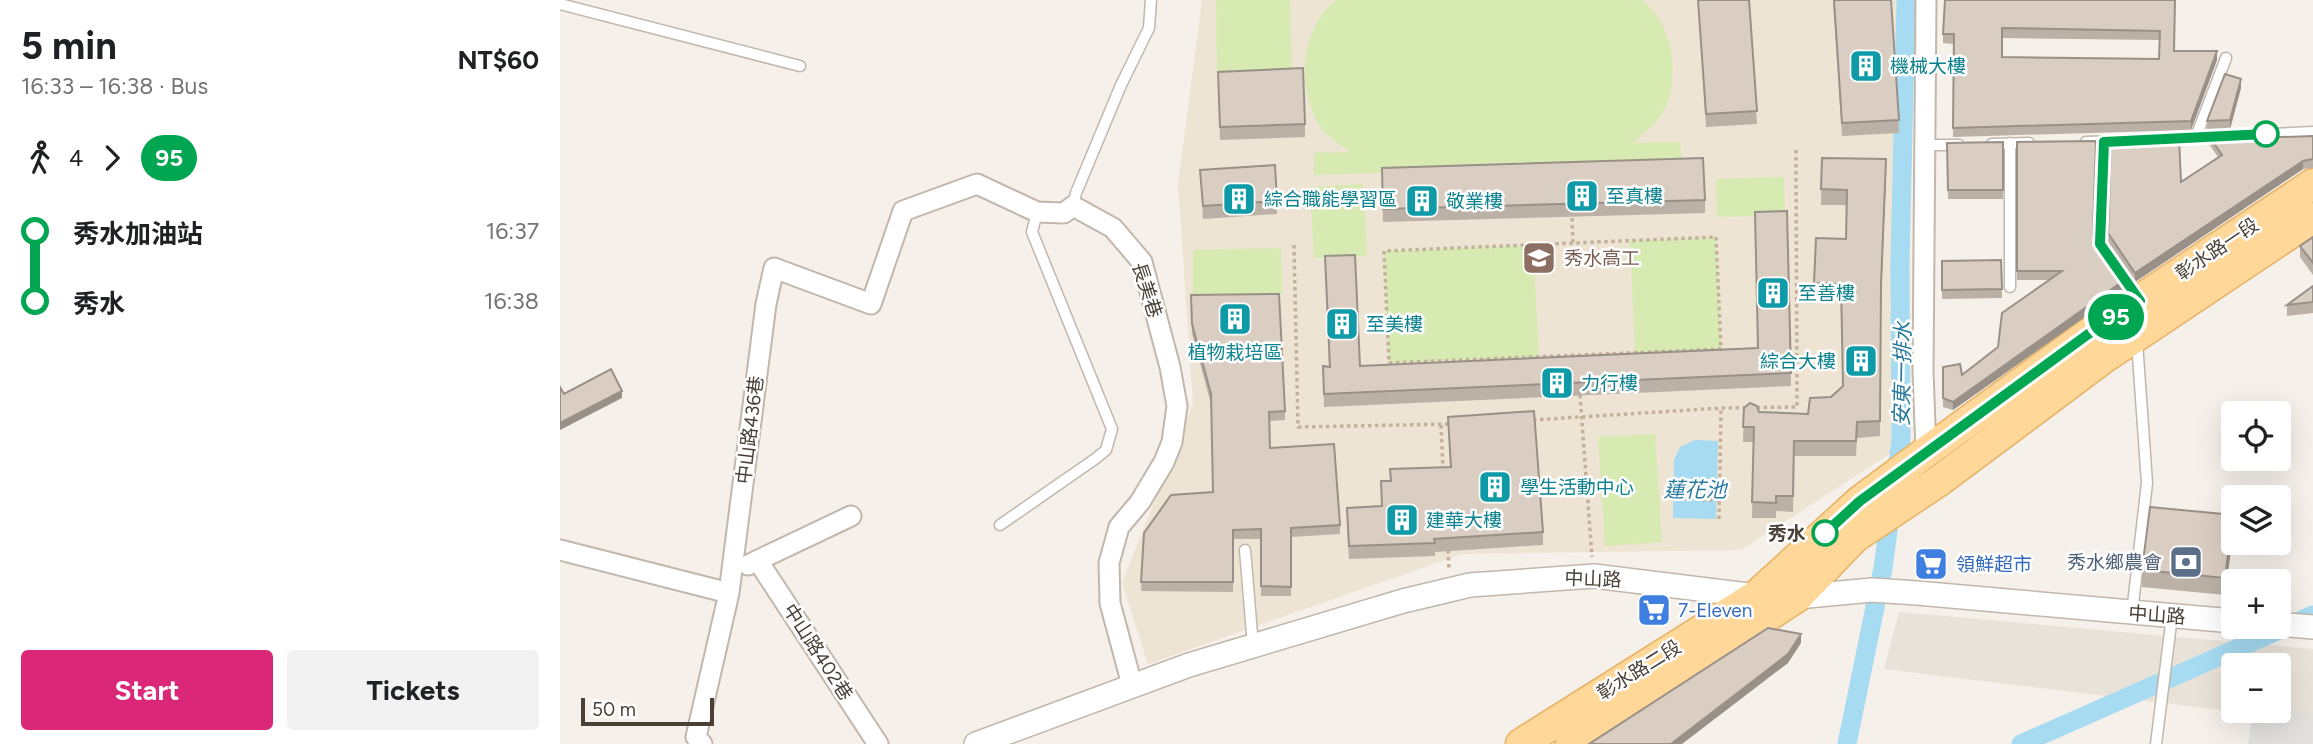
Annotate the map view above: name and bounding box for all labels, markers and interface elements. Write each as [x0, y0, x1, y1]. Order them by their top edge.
text: 5 min [21, 23, 117, 69]
text: NT$60 [457, 44, 539, 76]
building icon: 機械大樓 [1847, 47, 1885, 85]
place label: 機械大樓 [1890, 55, 1966, 78]
text: 16:33 – 16:38 · Bus [21, 72, 208, 100]
unlabelled marker [2253, 121, 2279, 147]
icon: walk [21, 139, 59, 177]
icon: forward [93, 139, 131, 177]
text: 95 [155, 143, 183, 172]
text: 4 [69, 144, 83, 172]
building icon: 至真樓 [1563, 177, 1601, 215]
building icon: 綜合職能學習區 [1220, 180, 1258, 218]
building icon: 敬業樓 [1403, 182, 1441, 220]
place label: 至真樓 [1606, 185, 1663, 208]
place label: 綜合職能學習區 [1264, 188, 1397, 211]
place label: 敬業樓 [1446, 190, 1503, 213]
street label: 彰水路一段 [2171, 213, 2263, 285]
text: 16:37 [486, 217, 539, 245]
text: 秀水加油站 [73, 218, 203, 250]
school or university icon: 秀水高工 [1520, 239, 1558, 277]
place label: 秀水高工 [1564, 247, 1640, 270]
street label: 長美巷 [1127, 259, 1167, 321]
building icon: 至善樓 [1754, 274, 1792, 312]
place label: 至善樓 [1798, 282, 1855, 305]
text: 16:38 [484, 287, 539, 315]
text: 秀水 [73, 288, 125, 320]
line badge: 95 [2084, 294, 2148, 340]
building icon: 植物栽培區 [1216, 300, 1254, 338]
text: 95 [2102, 302, 2130, 331]
building icon: 至美樓 [1323, 305, 1361, 343]
place label: 至美樓 [1366, 313, 1423, 336]
water label: 安東一排水 [1889, 320, 1915, 427]
place label: 植物栽培區 [1187, 341, 1283, 364]
building icon: 綜合大樓 [1842, 342, 1880, 380]
place label: 綜合大樓 [1760, 350, 1836, 373]
building icon: 力行樓 [1538, 364, 1576, 402]
place label: 力行樓 [1581, 372, 1638, 395]
street label: 中山路436巷 [732, 375, 768, 485]
map controls [2221, 401, 2291, 723]
button: locate [2221, 401, 2291, 471]
building icon: 學生活動中心 [1476, 468, 1514, 506]
place label: 學生活動中心 [1520, 476, 1634, 499]
water label: 蓮花池 [1664, 477, 1728, 502]
button: layers [2221, 485, 2291, 555]
building icon: 建華大樓 [1383, 501, 1421, 539]
place label: 建華大樓 [1426, 509, 1502, 532]
marker: 秀水 [1812, 520, 1838, 546]
place label: 秀水 [1768, 522, 1806, 545]
bank icon: 秀水鄉農會 [2167, 543, 2205, 581]
supermarket icon: 領鮮超市 [1912, 545, 1950, 583]
place label: 秀水鄉農會 [2067, 551, 2162, 574]
place label: 領鮮超市 [1956, 553, 2032, 576]
street label: 中山路 [1564, 567, 1622, 591]
button: + [2221, 569, 2291, 639]
supermarket icon: 7-Eleven [1635, 591, 1673, 629]
street label: 中山路402巷 [778, 599, 858, 705]
place label: 7-Eleven [1678, 599, 1752, 622]
street label: 中山路 [2128, 602, 2186, 628]
street label: 彰水路二段 [1593, 635, 1685, 705]
button: Start [21, 650, 273, 730]
button: Tickets [287, 650, 539, 730]
button: − [2221, 653, 2291, 723]
scale bar [581, 695, 714, 727]
text: 50 m [592, 698, 636, 721]

